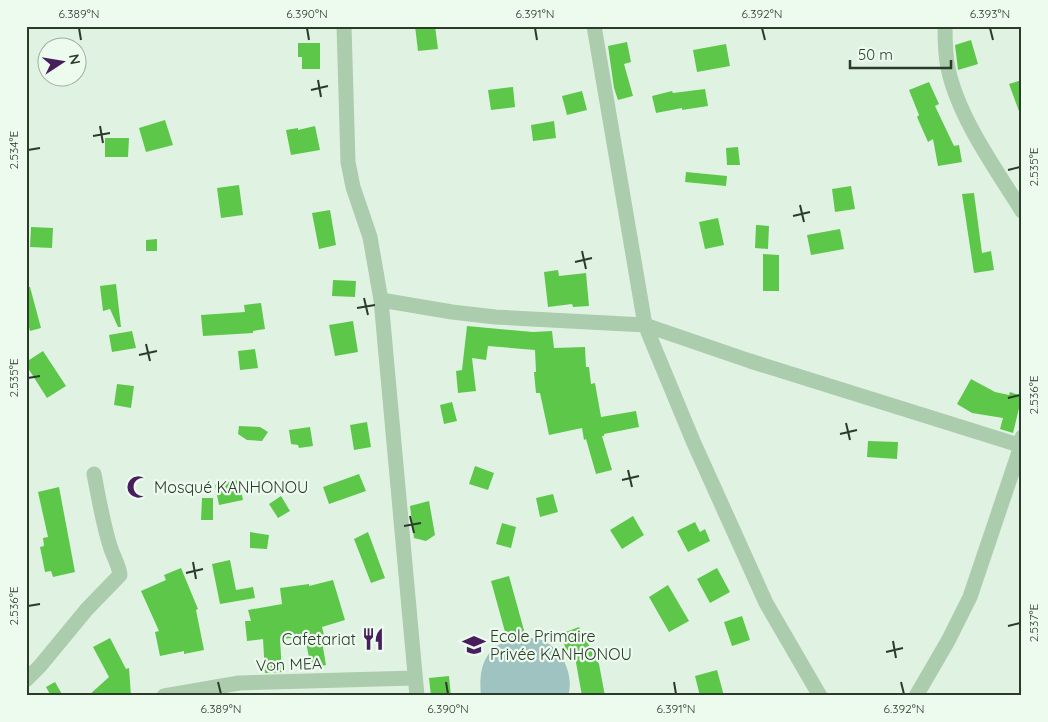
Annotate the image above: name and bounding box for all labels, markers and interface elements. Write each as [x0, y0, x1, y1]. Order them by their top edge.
text: 6.389°N [59, 6, 99, 21]
text: 6.390°N [286, 6, 328, 21]
text: 6.391°N [516, 6, 554, 21]
text: 6.392°N [742, 6, 782, 21]
text: 6.393°N [970, 6, 1010, 21]
north arrow [38, 38, 88, 88]
scale bar [850, 38, 952, 70]
text: 50 m [858, 45, 893, 64]
text: N [65, 52, 85, 66]
text: 2.534°E [6, 130, 21, 169]
text: 2.535°E [1026, 147, 1041, 187]
text: 2.535°E [6, 358, 21, 398]
text: 2.536°E [1026, 375, 1041, 414]
mosque icon: Mosqué KANHONOU [125, 474, 151, 500]
place label: Mosqué KANHONOU [154, 477, 309, 497]
text: 2.536°E [6, 586, 21, 625]
text: 2.537°E [1026, 604, 1041, 642]
restaurant icon: Cafetariat [360, 626, 386, 652]
place label: Ecole Primaire Privée KANHONOU [490, 626, 632, 664]
place label: Cafetariat [282, 629, 356, 649]
school or university icon: Ecole Primaire Privée KANHONOU [461, 632, 487, 658]
street label: Von MEA [256, 653, 322, 675]
text: 6.389°N [201, 701, 241, 716]
text: 6.390°N [427, 701, 469, 716]
text: 6.391°N [657, 701, 695, 716]
text: 6.392°N [884, 701, 924, 716]

